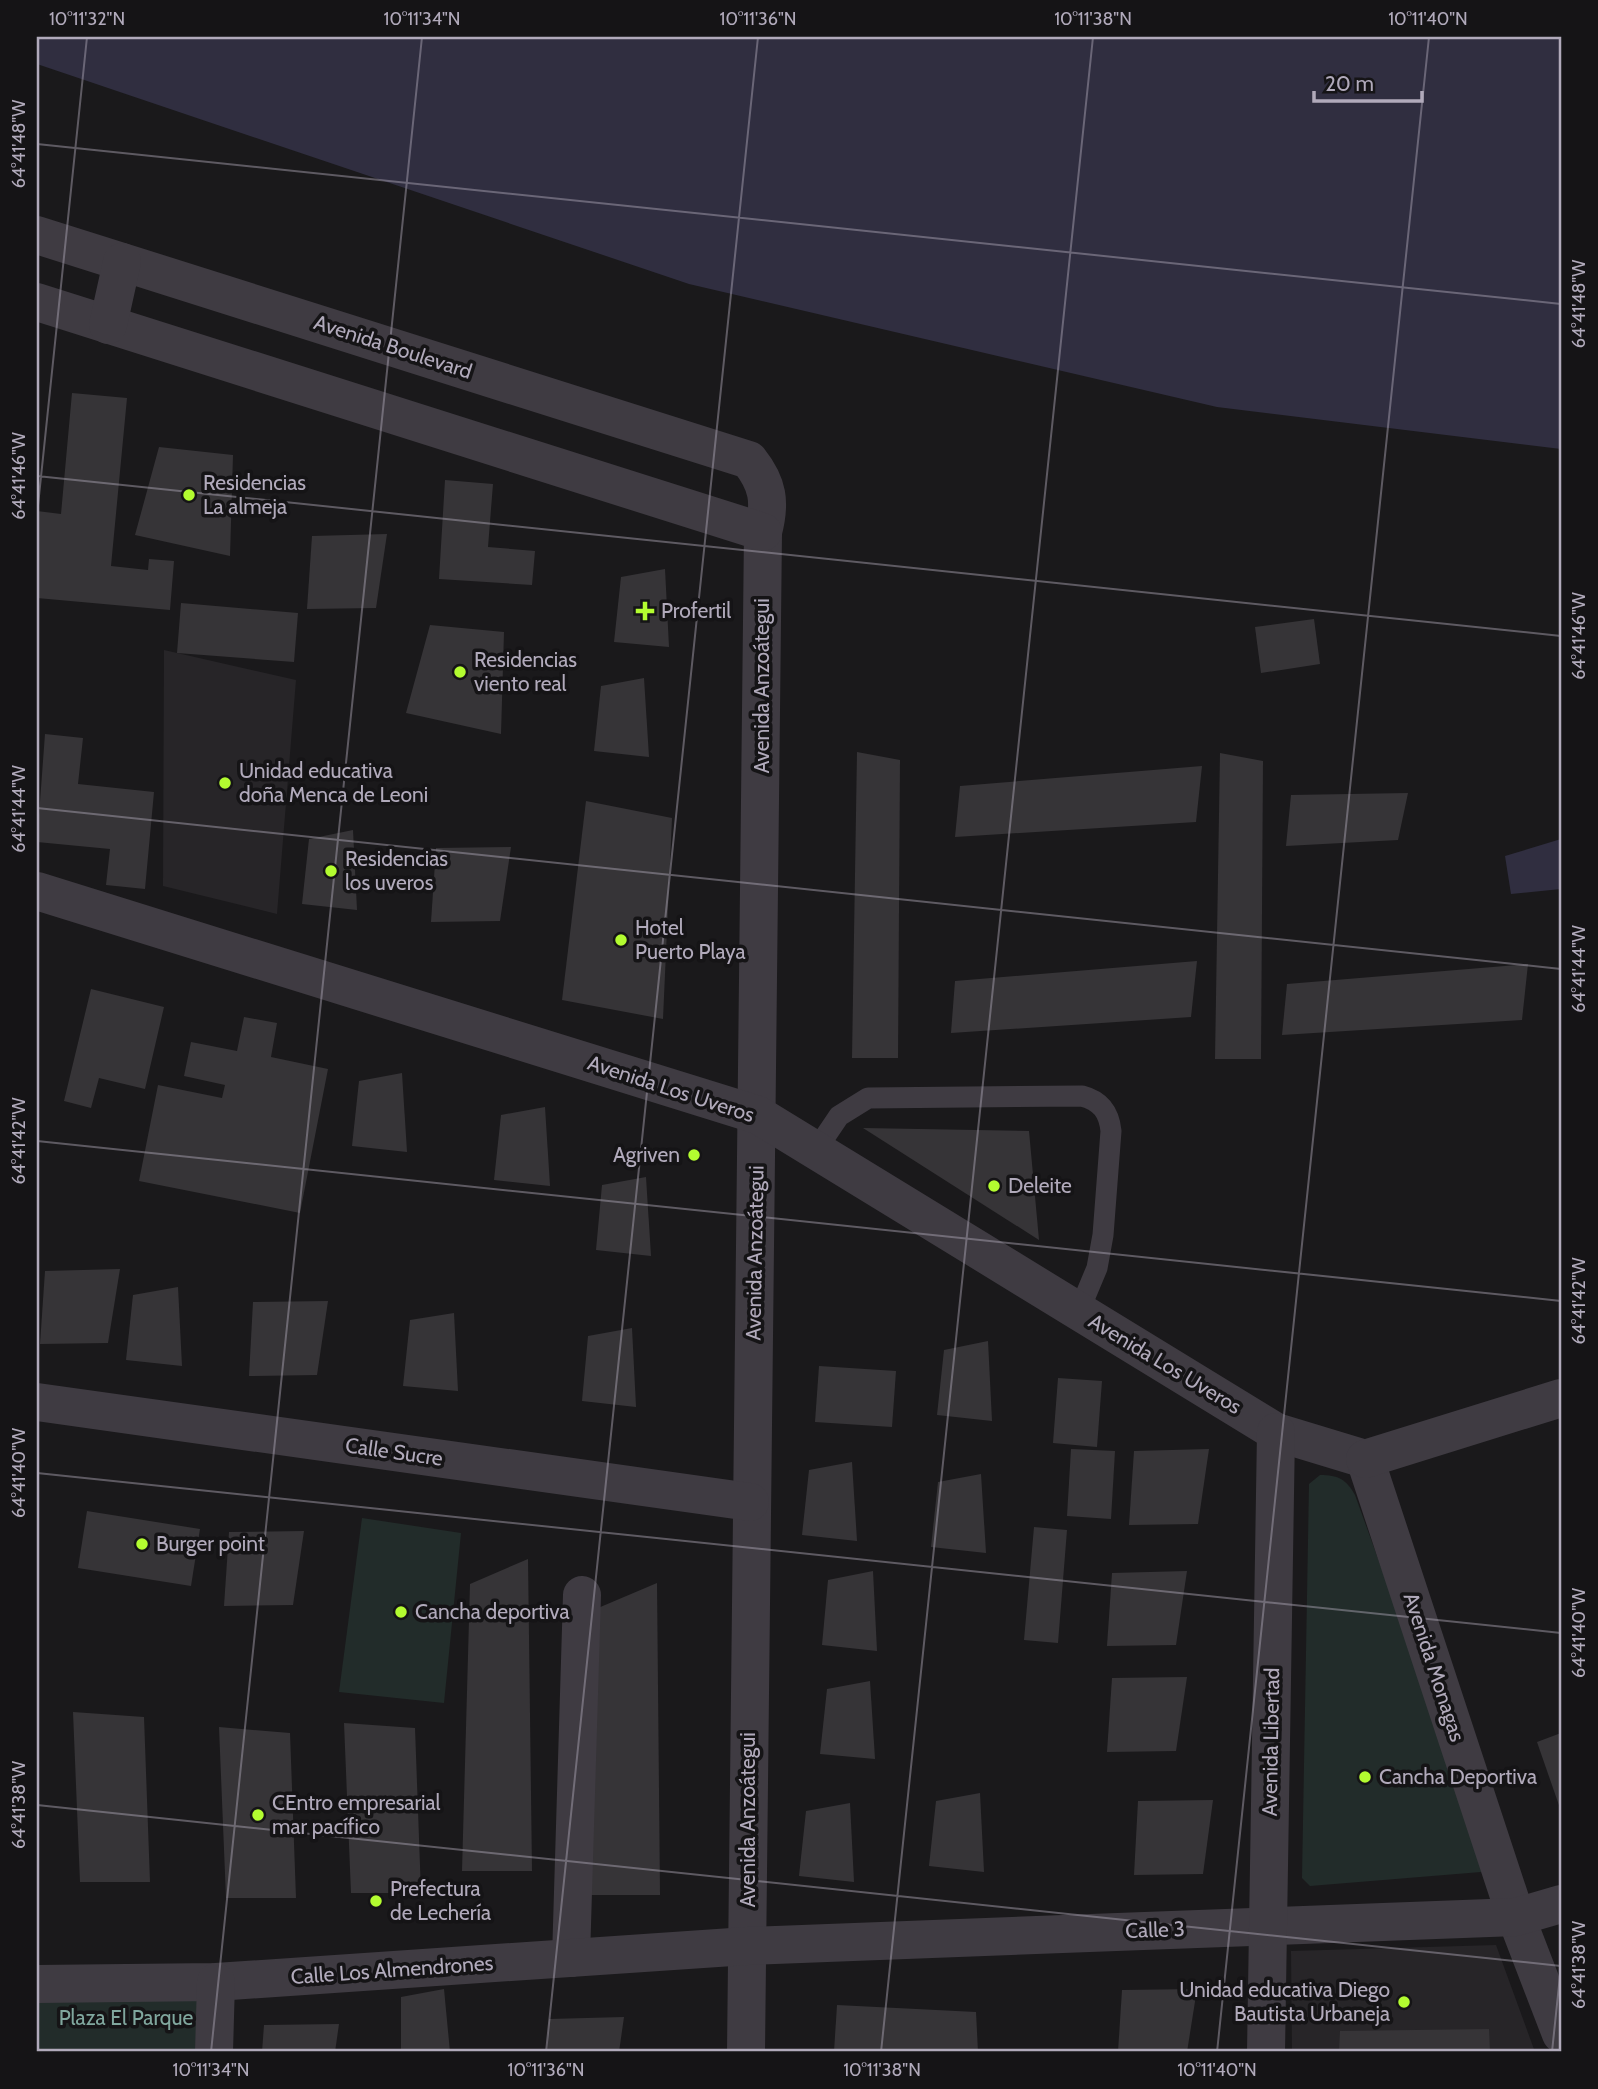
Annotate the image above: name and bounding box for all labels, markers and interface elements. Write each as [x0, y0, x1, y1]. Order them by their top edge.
text: 10°11'32"N [49, 8, 125, 30]
text: 10°11'34"N [384, 8, 460, 30]
text: 10°11'36"N [720, 8, 796, 30]
text: 10°11'38"N [1054, 8, 1132, 30]
text: 10°11'40"N [1388, 8, 1468, 30]
scale bar [1314, 60, 1423, 104]
text: 20 m [1325, 71, 1374, 96]
text: 64°41'48"W [8, 100, 30, 188]
text: 64°41'48"W [1568, 260, 1590, 348]
street label: Avenida Boulevard [311, 309, 475, 384]
text: 64°41'46"W [8, 432, 30, 520]
place label: Residencias La almeja [203, 470, 306, 520]
marker: Residencias La almeja [181, 487, 197, 503]
text: 64°41'46"W [1568, 592, 1590, 680]
place label: Profertil [661, 598, 731, 623]
street label: Avenida Anzoátegui [749, 598, 774, 774]
marker: Profertil [635, 601, 655, 621]
place label: Residencias viento real [474, 647, 577, 696]
marker: Residencias viento real [452, 664, 468, 680]
place label: Unidad educativa doña Menca de Leoni [239, 758, 428, 807]
text: 64°41'44"W [8, 765, 30, 853]
marker: Unidad educativa doña Menca de Leoni [217, 775, 233, 791]
place label: Residencias los uveros [345, 846, 448, 895]
marker: Residencias los uveros [323, 863, 339, 879]
place label: Hotel Puerto Playa [635, 915, 746, 964]
text: 64°41'44"W [1568, 925, 1590, 1013]
marker: Hotel Puerto Playa [613, 932, 629, 948]
street label: Avenida Los Uveros [585, 1050, 758, 1127]
text: 64°41'42"W [8, 1098, 30, 1184]
place label: Agriven [613, 1142, 680, 1167]
marker: Agriven [686, 1147, 702, 1163]
street label: Avenida Anzoátegui [740, 1165, 769, 1341]
place label: Deleite [1008, 1173, 1072, 1198]
marker: Deleite [986, 1178, 1002, 1194]
text: 64°41'42"W [1568, 1258, 1590, 1344]
street label: Avenida Los Uveros [1084, 1308, 1246, 1419]
text: 64°41'40"W [8, 1428, 30, 1518]
street label: Calle Sucre [344, 1432, 445, 1471]
place label: Burger point [156, 1531, 265, 1556]
marker: Burger point [134, 1536, 150, 1552]
text: 64°41'40"W [1568, 1588, 1590, 1678]
street label: Avenida Monagas [1399, 1589, 1470, 1745]
place label: Cancha deportiva [415, 1599, 570, 1624]
marker: Cancha deportiva [393, 1604, 409, 1620]
street label: Avenida Libertad [1257, 1667, 1284, 1816]
street label: Avenida Anzoátegui [735, 1732, 760, 1908]
text: 64°41'38"W [8, 1761, 30, 1849]
place label: Cancha Deportiva [1379, 1764, 1537, 1789]
marker: Cancha Deportiva [1357, 1769, 1373, 1785]
place label: CEntro empresarial mar pacífico [272, 1790, 441, 1839]
marker: CEntro empresarial mar pacífico [250, 1807, 266, 1823]
place label: Prefectura de Lechería [390, 1876, 491, 1925]
marker: Prefectura de Lechería [368, 1893, 384, 1909]
street label: Calle 3 [1125, 1916, 1185, 1943]
text: 64°41'38"W [1568, 1921, 1590, 2009]
street label: Calle Los Almendrones [290, 1950, 494, 1989]
place label: Unidad educativa Diego Bautista Urbaneja [1179, 1977, 1390, 2027]
marker: Unidad educativa Diego Bautista Urbaneja [1396, 1994, 1412, 2010]
park label: Plaza El Parque [59, 2005, 194, 2030]
text: 10°11'34"N [173, 2059, 249, 2081]
text: 10°11'36"N [508, 2059, 584, 2081]
text: 10°11'38"N [843, 2059, 921, 2081]
text: 10°11'40"N [1177, 2059, 1257, 2081]

